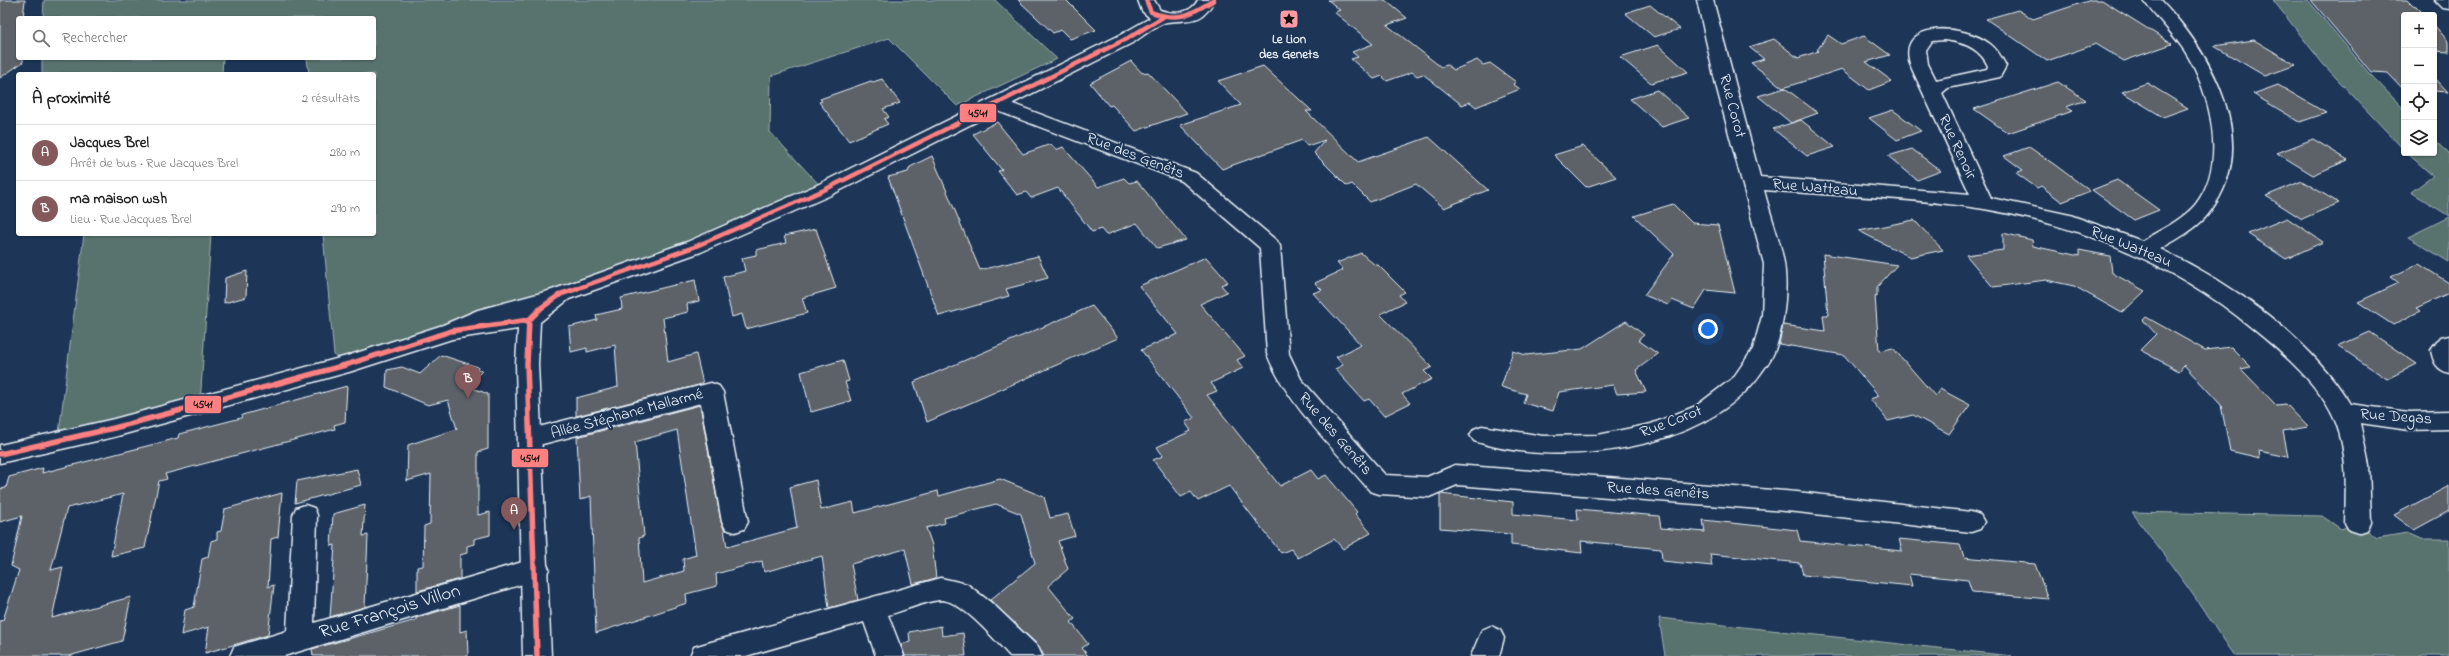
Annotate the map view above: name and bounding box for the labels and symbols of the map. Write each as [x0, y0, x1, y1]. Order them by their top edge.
place icon: Le Lion des Genets [1278, 8, 1300, 30]
place label: Le Lion des Genets [1259, 30, 1319, 64]
street label: Rue Corot [1712, 72, 1752, 141]
line badge: 4541 [959, 103, 997, 123]
text: 4541 [968, 106, 988, 122]
street label: Rue Renoir [1932, 111, 1983, 183]
street label: Rue des Genêts [1083, 126, 1187, 186]
street label: Rue Watteau [1771, 172, 1859, 204]
street label: Rue Watteau [2087, 220, 2175, 274]
your location [1698, 319, 1718, 339]
pin: B [455, 365, 481, 398]
street label: Allée Stéphane Mallarmé [548, 382, 707, 446]
street label: Rue des Genêts [1292, 387, 1378, 481]
line badge: 4541 [184, 395, 222, 414]
text: 4541 [193, 397, 213, 413]
street label: Rue Corot [1636, 399, 1706, 445]
street label: Rue Degas [2359, 403, 2433, 431]
line badge: 4541 [511, 448, 549, 468]
text: 4541 [520, 451, 540, 467]
street label: Rue des Genêts [1606, 475, 1710, 507]
pin: A [501, 497, 527, 530]
street label: Rue François Villon [316, 578, 464, 646]

